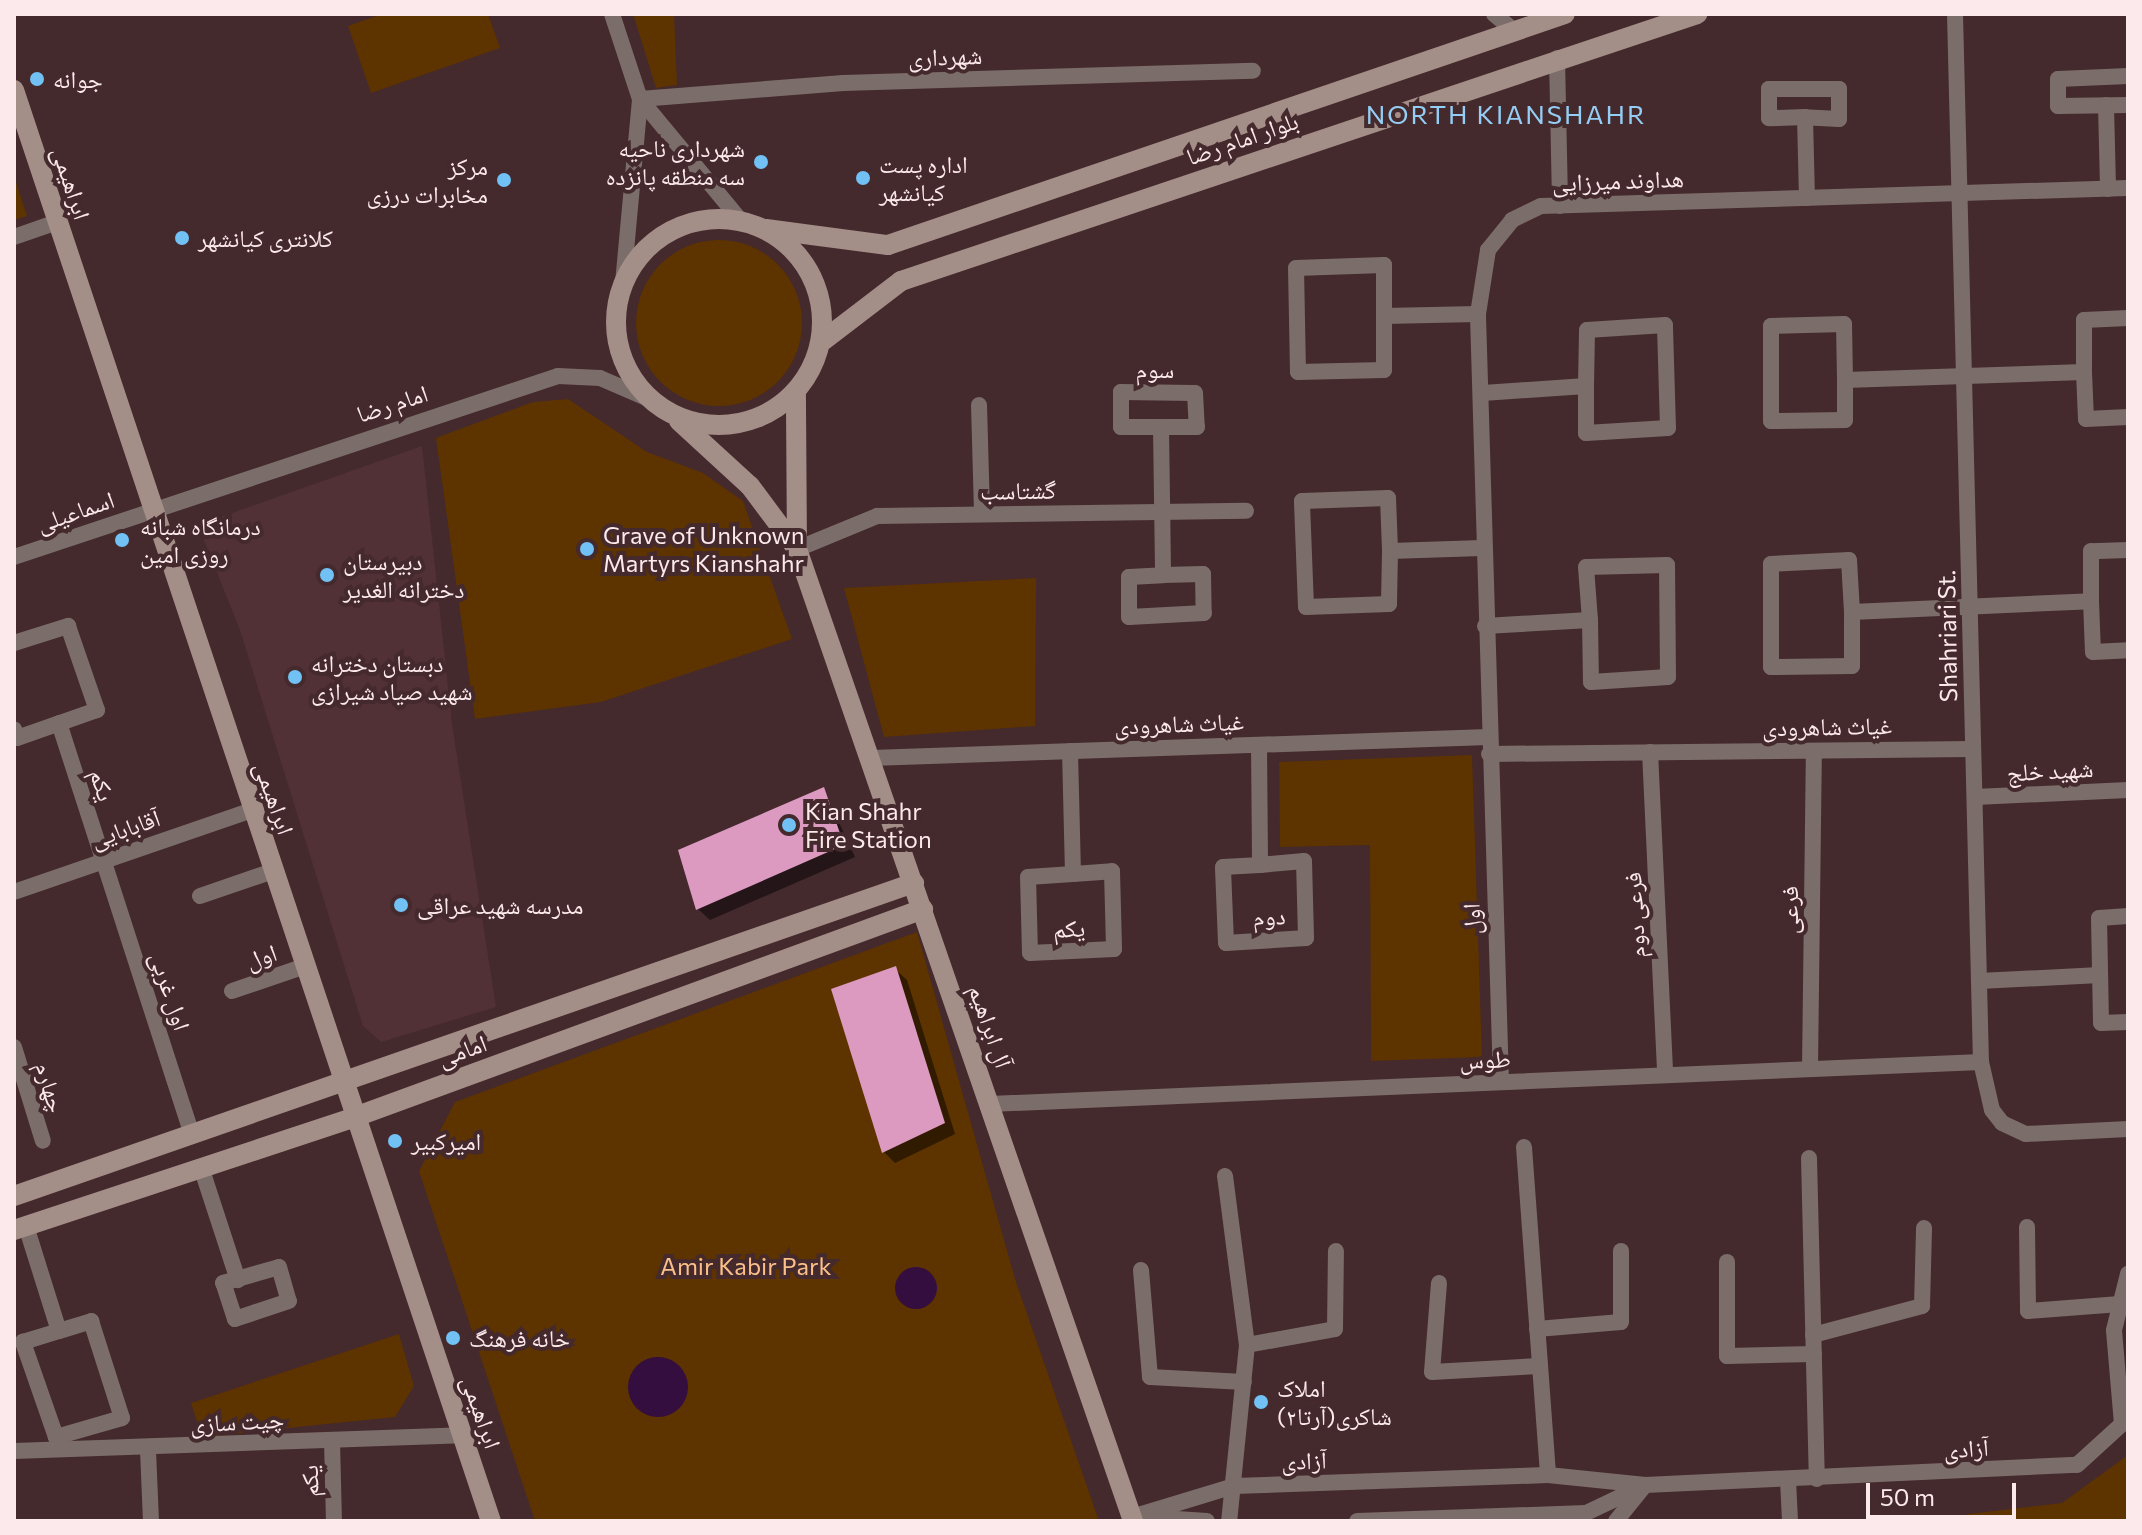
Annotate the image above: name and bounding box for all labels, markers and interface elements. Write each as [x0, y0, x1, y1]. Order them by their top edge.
street label: شهرداری [907, 40, 983, 72]
place label: جوانه [53, 65, 103, 93]
marker: جوانه [28, 70, 46, 88]
district label: NORTH KIANSHAHR [1366, 98, 1646, 130]
street label: بلوار امام رضا [1182, 105, 1302, 171]
place label: شهرداری ناحیه سه منطقه پانزده [606, 134, 745, 190]
street label: ابراهیمی [47, 143, 97, 223]
place label: اداره پست کیانشهر [879, 150, 968, 206]
place label: مرکز مخابرات درزی [367, 152, 488, 208]
marker: شهرداری ناحیه سه منطقه پانزده [752, 153, 770, 171]
street label: هداوند میرزایی [1552, 163, 1684, 197]
marker: اداره پست کیانشهر [854, 169, 872, 187]
marker: مرکز مخابرات درزی [495, 171, 513, 189]
place label: کلانتری کیانشهر [198, 224, 333, 252]
marker: کلانتری کیانشهر [173, 229, 191, 247]
street label: سوم [1136, 355, 1174, 383]
street label: امام رضا [353, 378, 431, 428]
street label: گشتاسب [980, 475, 1056, 505]
street label: اسماعیلی [32, 484, 118, 538]
place label: درمانگاه شبانه روزی امین [140, 512, 261, 568]
place label: Grave of Unknown Martyrs Kianshahr [603, 521, 805, 577]
marker: درمانگاه شبانه روزی امین [111, 529, 133, 551]
marker: Grave of Unknown Martyrs Kianshahr [578, 540, 596, 558]
place label: دبیرستان دخترانه الغدیر [343, 547, 464, 603]
marker: دبیرستان دخترانه الغدیر [318, 566, 336, 584]
street label: Shahriari St. [1931, 570, 1963, 702]
place label: دبستان دخترانه شهید صیاد شیرازی [311, 649, 473, 705]
marker: دبستان دخترانه شهید صیاد شیرازی [286, 668, 304, 686]
street label: غیاث شاهرودی [1114, 706, 1244, 740]
street label: غیاث شاهرودی [1762, 710, 1892, 742]
street label: شهید خلج [2006, 753, 2094, 787]
street label: ابراهیمی [249, 758, 301, 838]
street label: یکم [85, 766, 121, 804]
place label: Kian Shahr Fire Station [805, 797, 932, 853]
street label: آقابابایی [86, 803, 164, 853]
marker: Kian Shahr Fire Station [780, 816, 798, 834]
street label: فرعی دوم [1617, 871, 1651, 959]
street label: فرعی [1775, 886, 1803, 934]
place label: مدرسه شهید عراقی [417, 891, 583, 919]
marker: مدرسه شهید عراقی [392, 896, 410, 914]
street label: دوم [1252, 901, 1286, 931]
street label: اول [1456, 903, 1486, 935]
street label: یکم [1052, 913, 1086, 943]
street label: اول [242, 937, 280, 975]
street label: اول غربی [145, 948, 197, 1034]
street label: آل ابراهیم [963, 981, 1019, 1071]
street label: امامی [434, 1028, 490, 1072]
street label: طوس [1459, 1044, 1511, 1074]
street label: چهارم [30, 1058, 72, 1116]
place label: امیرکبیر [411, 1127, 481, 1155]
marker: امیرکبیر [386, 1132, 404, 1150]
park label: Amir Kabir Park [660, 1252, 832, 1280]
place label: خانه فرهنگ [469, 1324, 570, 1352]
marker: خانه فرهنگ [444, 1329, 462, 1347]
street label: ابراهیمی [456, 1372, 508, 1452]
place label: املاک شاکری(آرتا۲) [1277, 1374, 1392, 1430]
marker: املاک شاکری(آرتا۲) [1252, 1393, 1270, 1411]
street label: چیت سازی [189, 1404, 285, 1438]
street label: آزادی [1942, 1432, 1990, 1464]
street label: آزادی [1281, 1445, 1327, 1475]
street label: یکم [294, 1465, 324, 1497]
scale bar [1870, 1467, 2020, 1517]
text: 50 m [1880, 1482, 1935, 1511]

